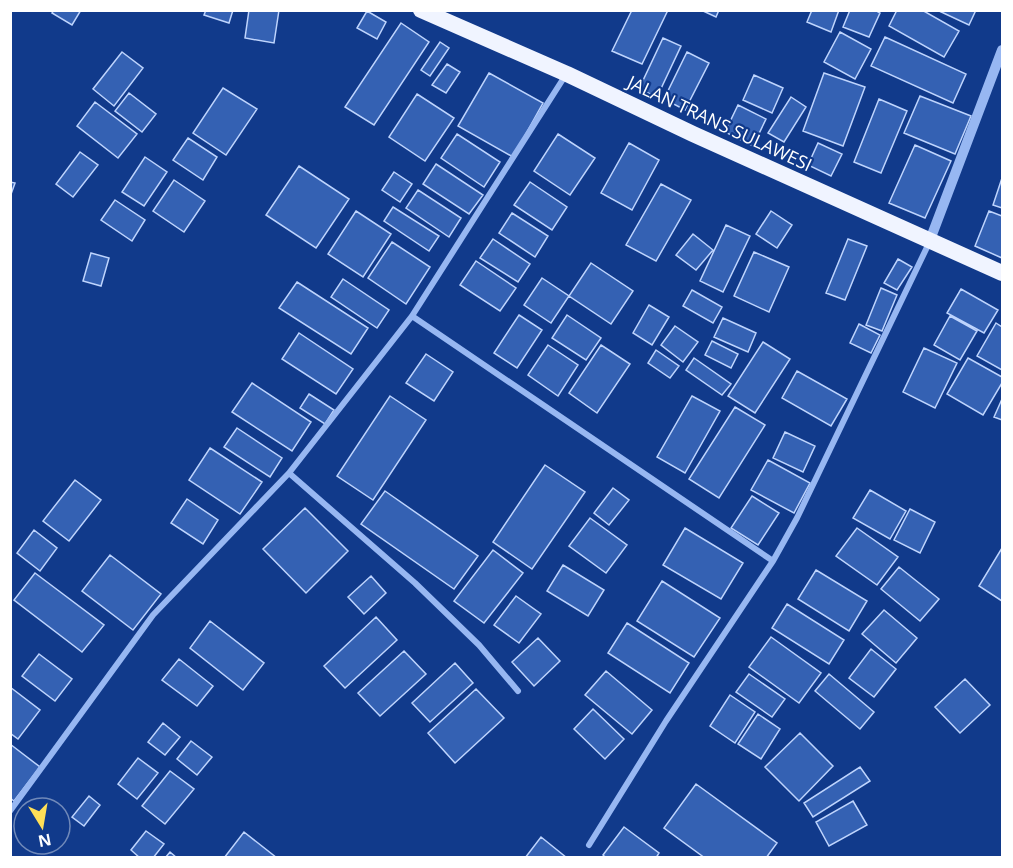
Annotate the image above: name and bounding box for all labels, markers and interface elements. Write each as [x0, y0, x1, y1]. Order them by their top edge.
street label: JALAN TRANS SULAWESI [622, 69, 816, 176]
north arrow [12, 796, 72, 856]
text: N [36, 829, 53, 853]

